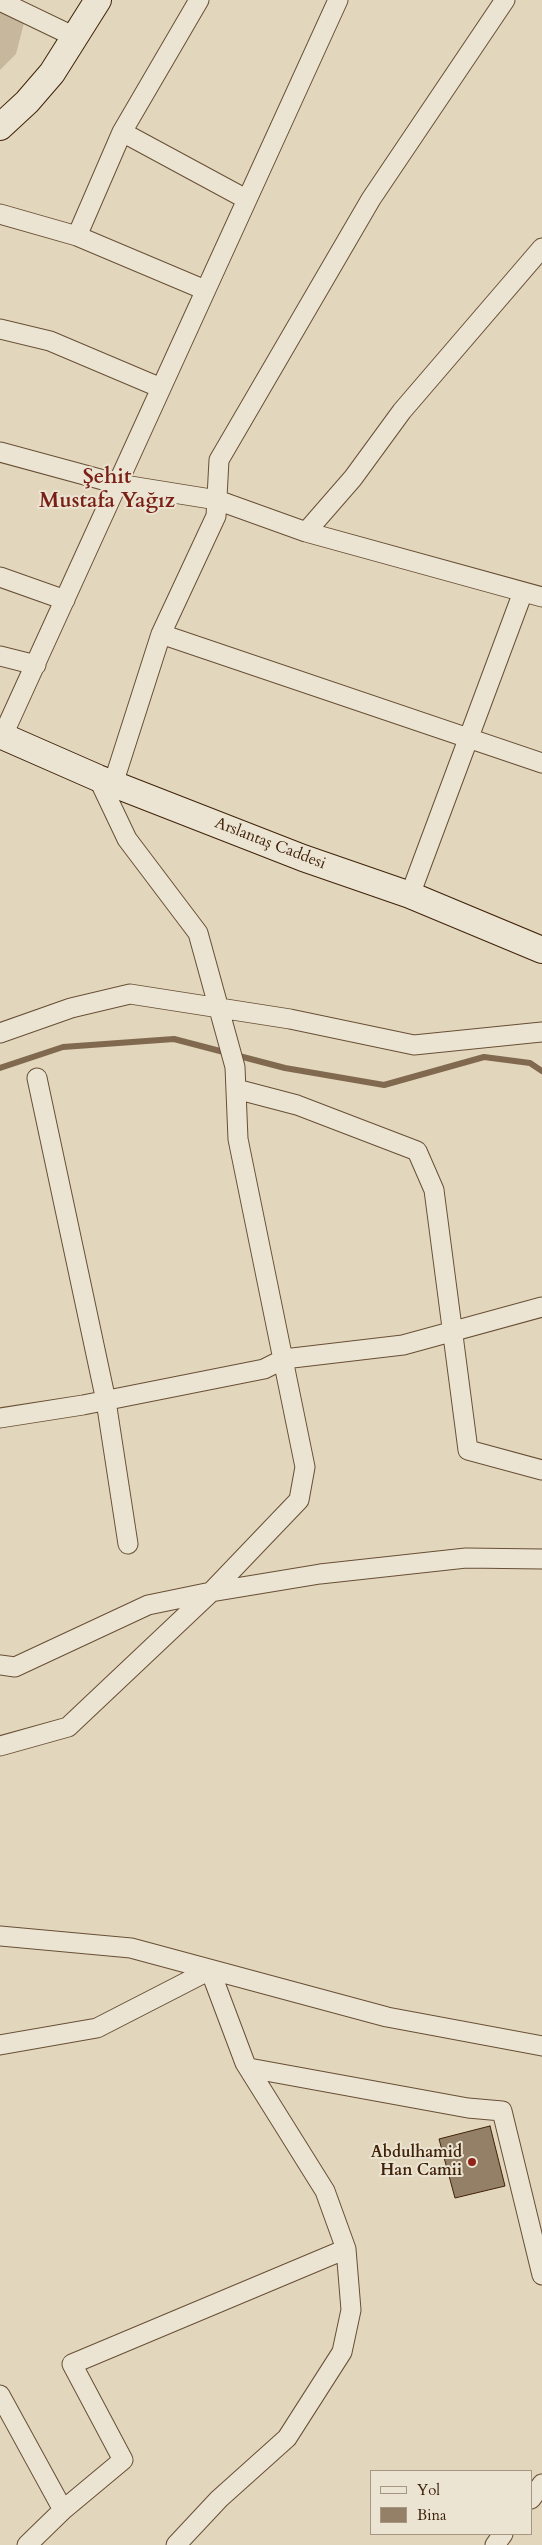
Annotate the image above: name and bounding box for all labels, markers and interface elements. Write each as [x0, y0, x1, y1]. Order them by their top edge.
district label: Şehit Mustafa Yağız [39, 465, 175, 515]
street label: Arslantaş Caddesi [212, 814, 328, 874]
place label: Abdulhamid Han Camii [371, 2143, 462, 2181]
marker: Abdulhamid Han Camii [466, 2156, 478, 2168]
legend [370, 2470, 532, 2535]
text: Yol [417, 2480, 440, 2500]
text: Bina [417, 2505, 446, 2525]

